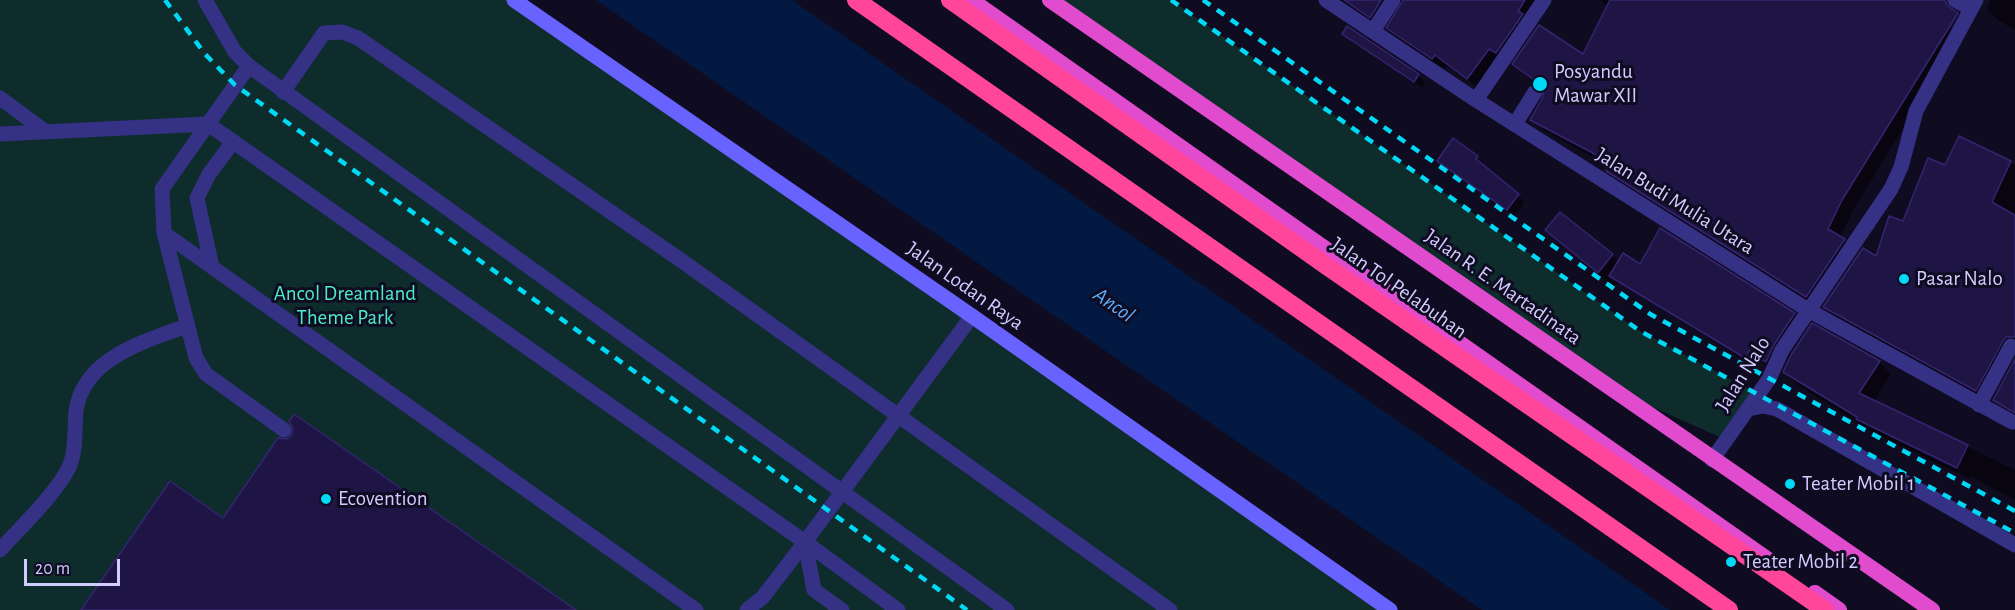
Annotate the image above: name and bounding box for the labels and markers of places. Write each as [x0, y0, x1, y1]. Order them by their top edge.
place label: Posyandu Mawar XII [1554, 59, 1637, 109]
marker: Posyandu Mawar XII [1531, 75, 1549, 93]
place label: Pasar Nalo [1916, 266, 2003, 292]
marker: Pasar Nalo [1897, 272, 1911, 286]
place label: Teater Mobil 1 [1802, 471, 1915, 497]
marker: Teater Mobil 1 [1783, 477, 1797, 491]
place label: Ecovention [338, 486, 428, 512]
marker: Ecovention [319, 492, 333, 506]
place label: Teater Mobil 2 [1743, 549, 1858, 575]
marker: Teater Mobil 2 [1724, 555, 1738, 569]

